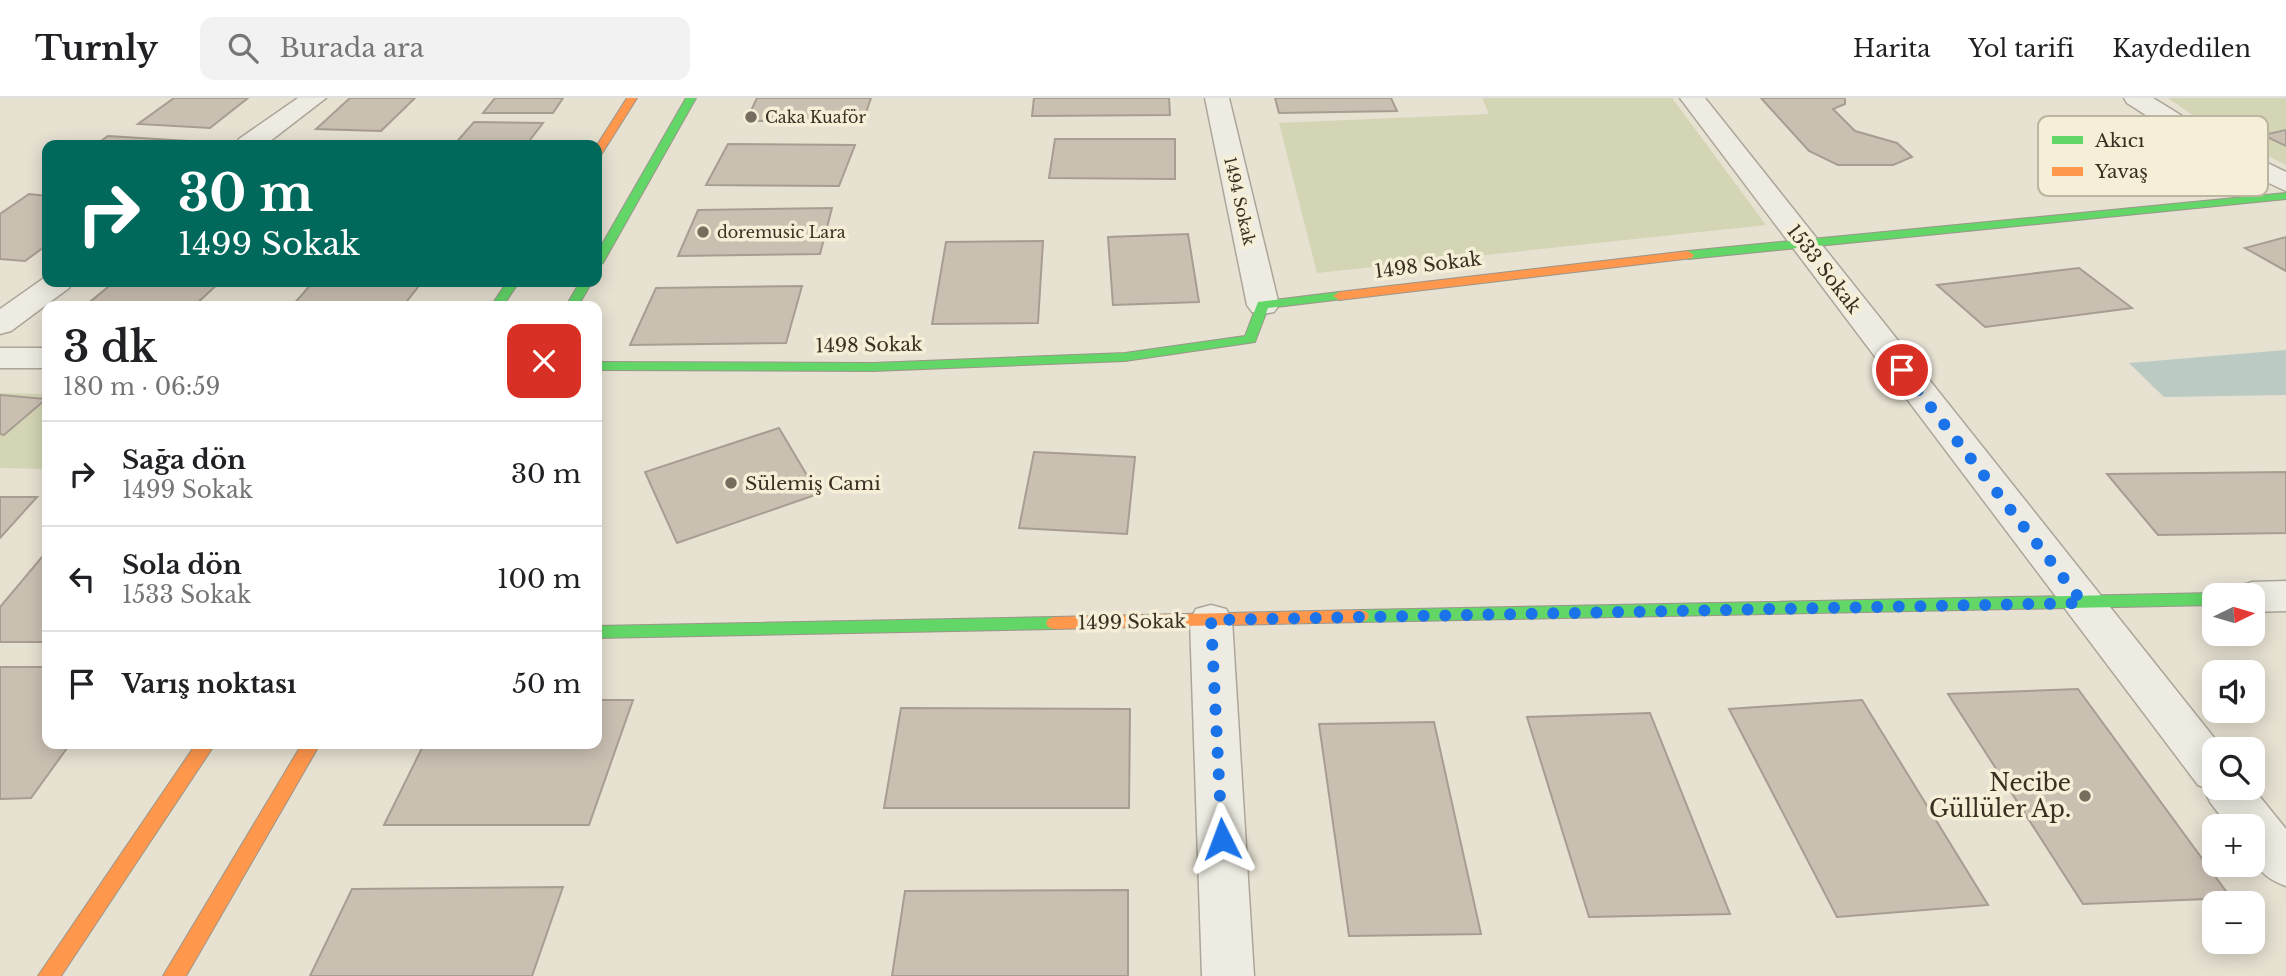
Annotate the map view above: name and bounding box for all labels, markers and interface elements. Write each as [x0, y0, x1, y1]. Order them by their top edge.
search box [200, 17, 690, 80]
text: Turnly [35, 28, 158, 69]
icon: search [224, 29, 262, 67]
text: Burada ara [280, 32, 424, 64]
text: Harita [1853, 34, 1931, 63]
text: Yol tarifi [1969, 34, 2074, 63]
text: Kaydedilen [2112, 34, 2251, 63]
place label: Caka Kuaför [765, 107, 867, 127]
marker: Caka Kuaför [743, 109, 759, 125]
legend [2038, 116, 2268, 196]
text: Akıcı [2094, 129, 2145, 152]
street label: 1494 Sokak [1220, 155, 1260, 247]
text: Yavaş [2094, 160, 2148, 183]
text: 30 m [178, 163, 313, 224]
icon: right [63, 168, 154, 259]
street label: 1533 Sokak [1782, 220, 1866, 318]
place label: doremusic Lara [717, 222, 846, 242]
text: 1499 Sokak [178, 224, 360, 264]
marker: doremusic Lara [695, 224, 711, 240]
street label: 1498 Sokak [1373, 247, 1483, 283]
text: 3 dk [63, 321, 157, 373]
button: close [507, 324, 581, 398]
street label: 1498 Sokak [815, 333, 923, 357]
pin [1872, 340, 1932, 400]
icon: arrive [1883, 351, 1921, 389]
text: 180 m · 06:59 [63, 373, 220, 401]
text: Sağa dön [122, 444, 246, 476]
icon: right [63, 455, 101, 493]
text: 30 m [511, 458, 581, 490]
place label: Sülemiş Cami [745, 472, 881, 495]
marker: Sülemiş Cami [723, 475, 739, 491]
text: 1499 Sokak [122, 476, 253, 504]
text: Sola dön [122, 549, 242, 581]
icon: left [63, 560, 101, 598]
text: 100 m [497, 563, 581, 595]
text: 1533 Sokak [122, 581, 251, 609]
north arrow [2202, 583, 2264, 646]
map controls [2202, 583, 2265, 954]
street label: 1499 Sokak [1078, 610, 1187, 634]
button: sound [2202, 660, 2265, 723]
icon: arrive [63, 665, 101, 703]
text: Varış noktası [122, 668, 297, 700]
text: 50 m [512, 668, 581, 700]
button: search [2202, 737, 2265, 800]
place label: Necibe Güllüler Ap. [1929, 769, 2071, 823]
marker: Necibe Güllüler Ap. [2077, 788, 2093, 804]
position arrow [1185, 802, 1259, 876]
button: + [2202, 814, 2265, 877]
button: − [2202, 891, 2265, 954]

